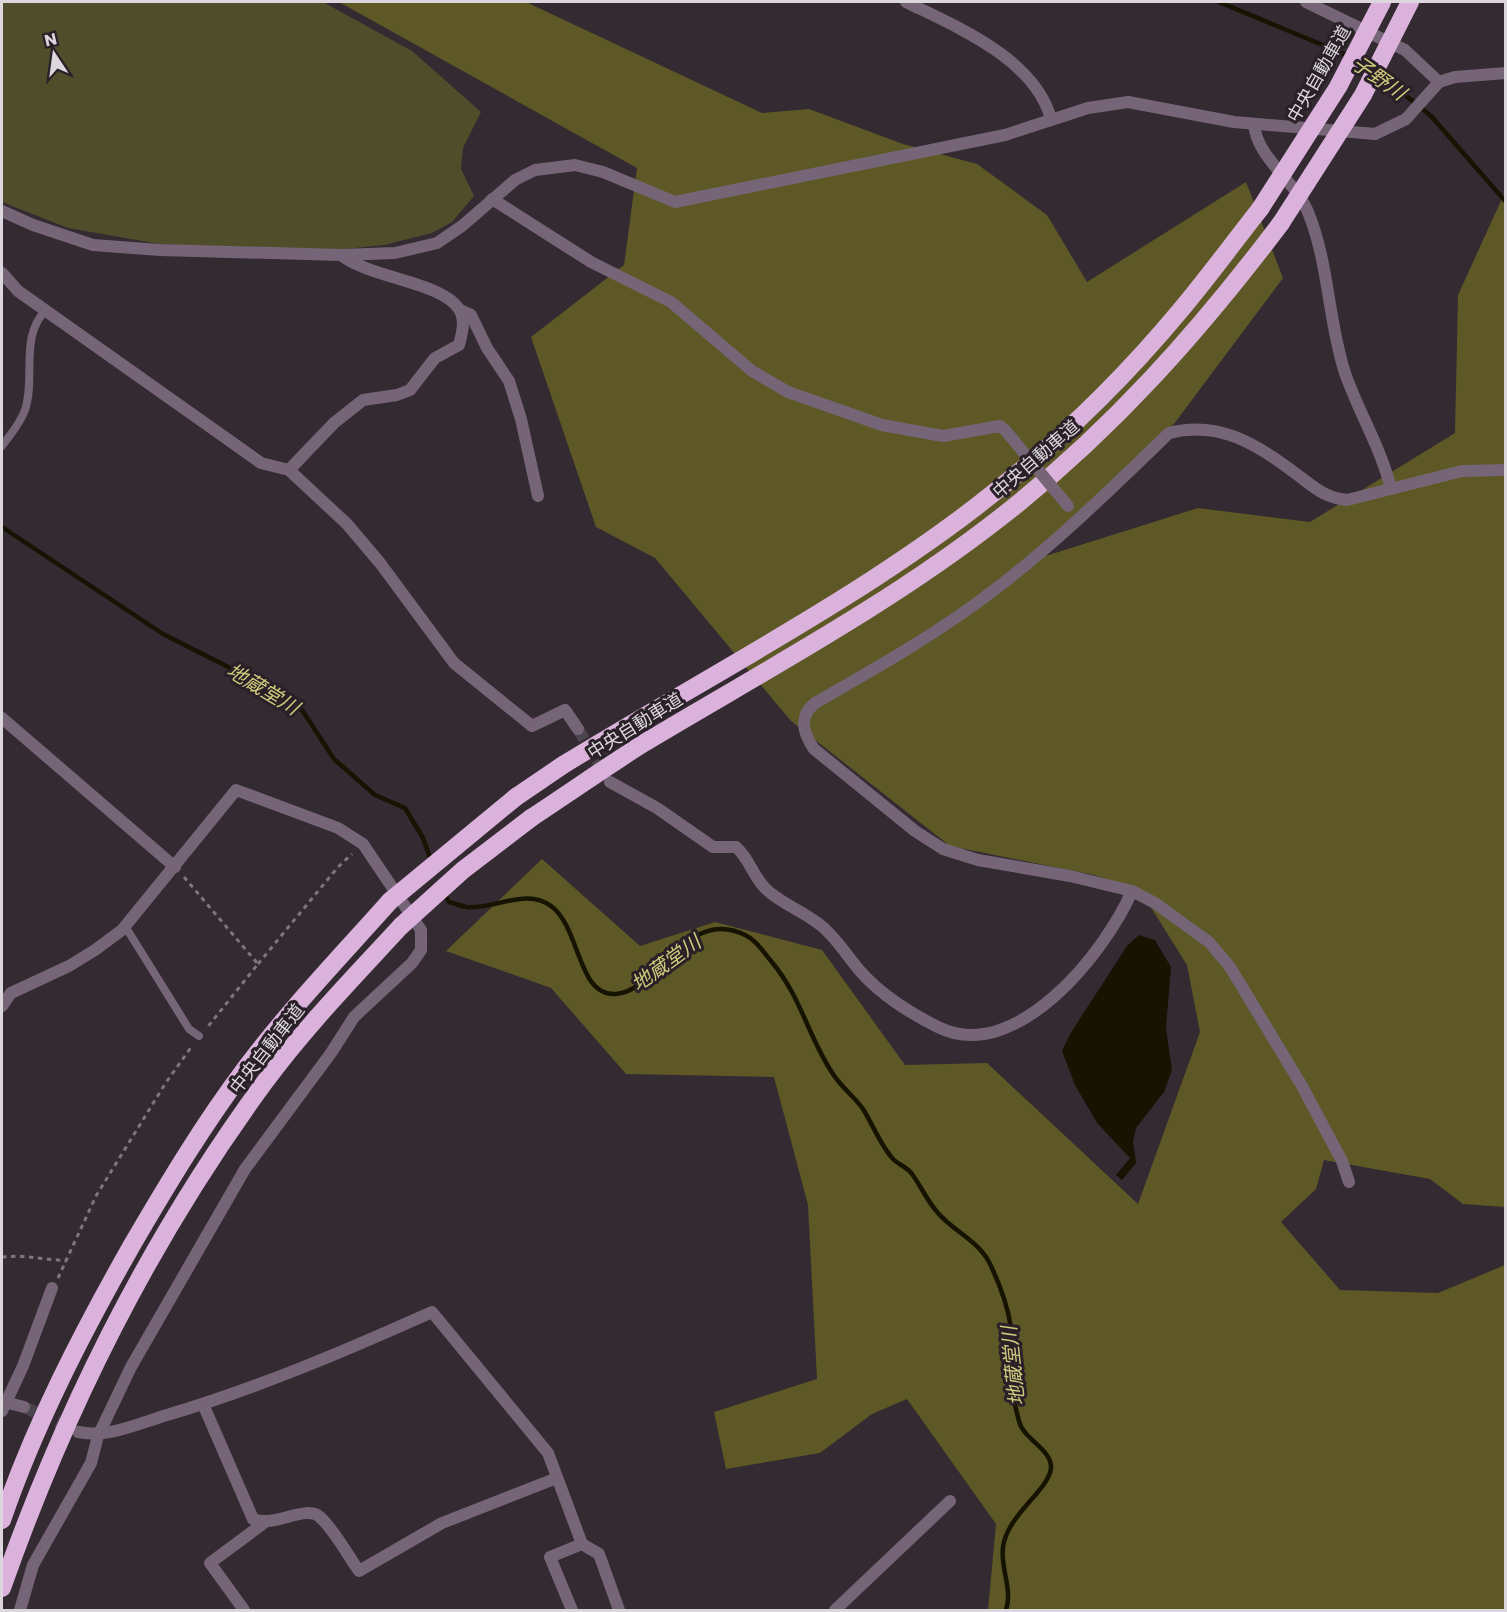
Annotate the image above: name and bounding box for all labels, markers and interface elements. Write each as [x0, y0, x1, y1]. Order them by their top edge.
street label: 中央自動車道 [1281, 21, 1356, 127]
north arrow [24, 24, 84, 84]
text: N [42, 27, 59, 52]
water label: 子野川 [1346, 49, 1413, 108]
street label: 中央自動車道 [987, 414, 1085, 503]
water label: 地蔵堂川 [222, 656, 306, 723]
street label: 中央自動車道 [582, 686, 687, 765]
water label: 地蔵堂川 [625, 927, 708, 998]
street label: 中央自動車道 [224, 998, 310, 1099]
water label: 地蔵堂川 [995, 1323, 1031, 1407]

